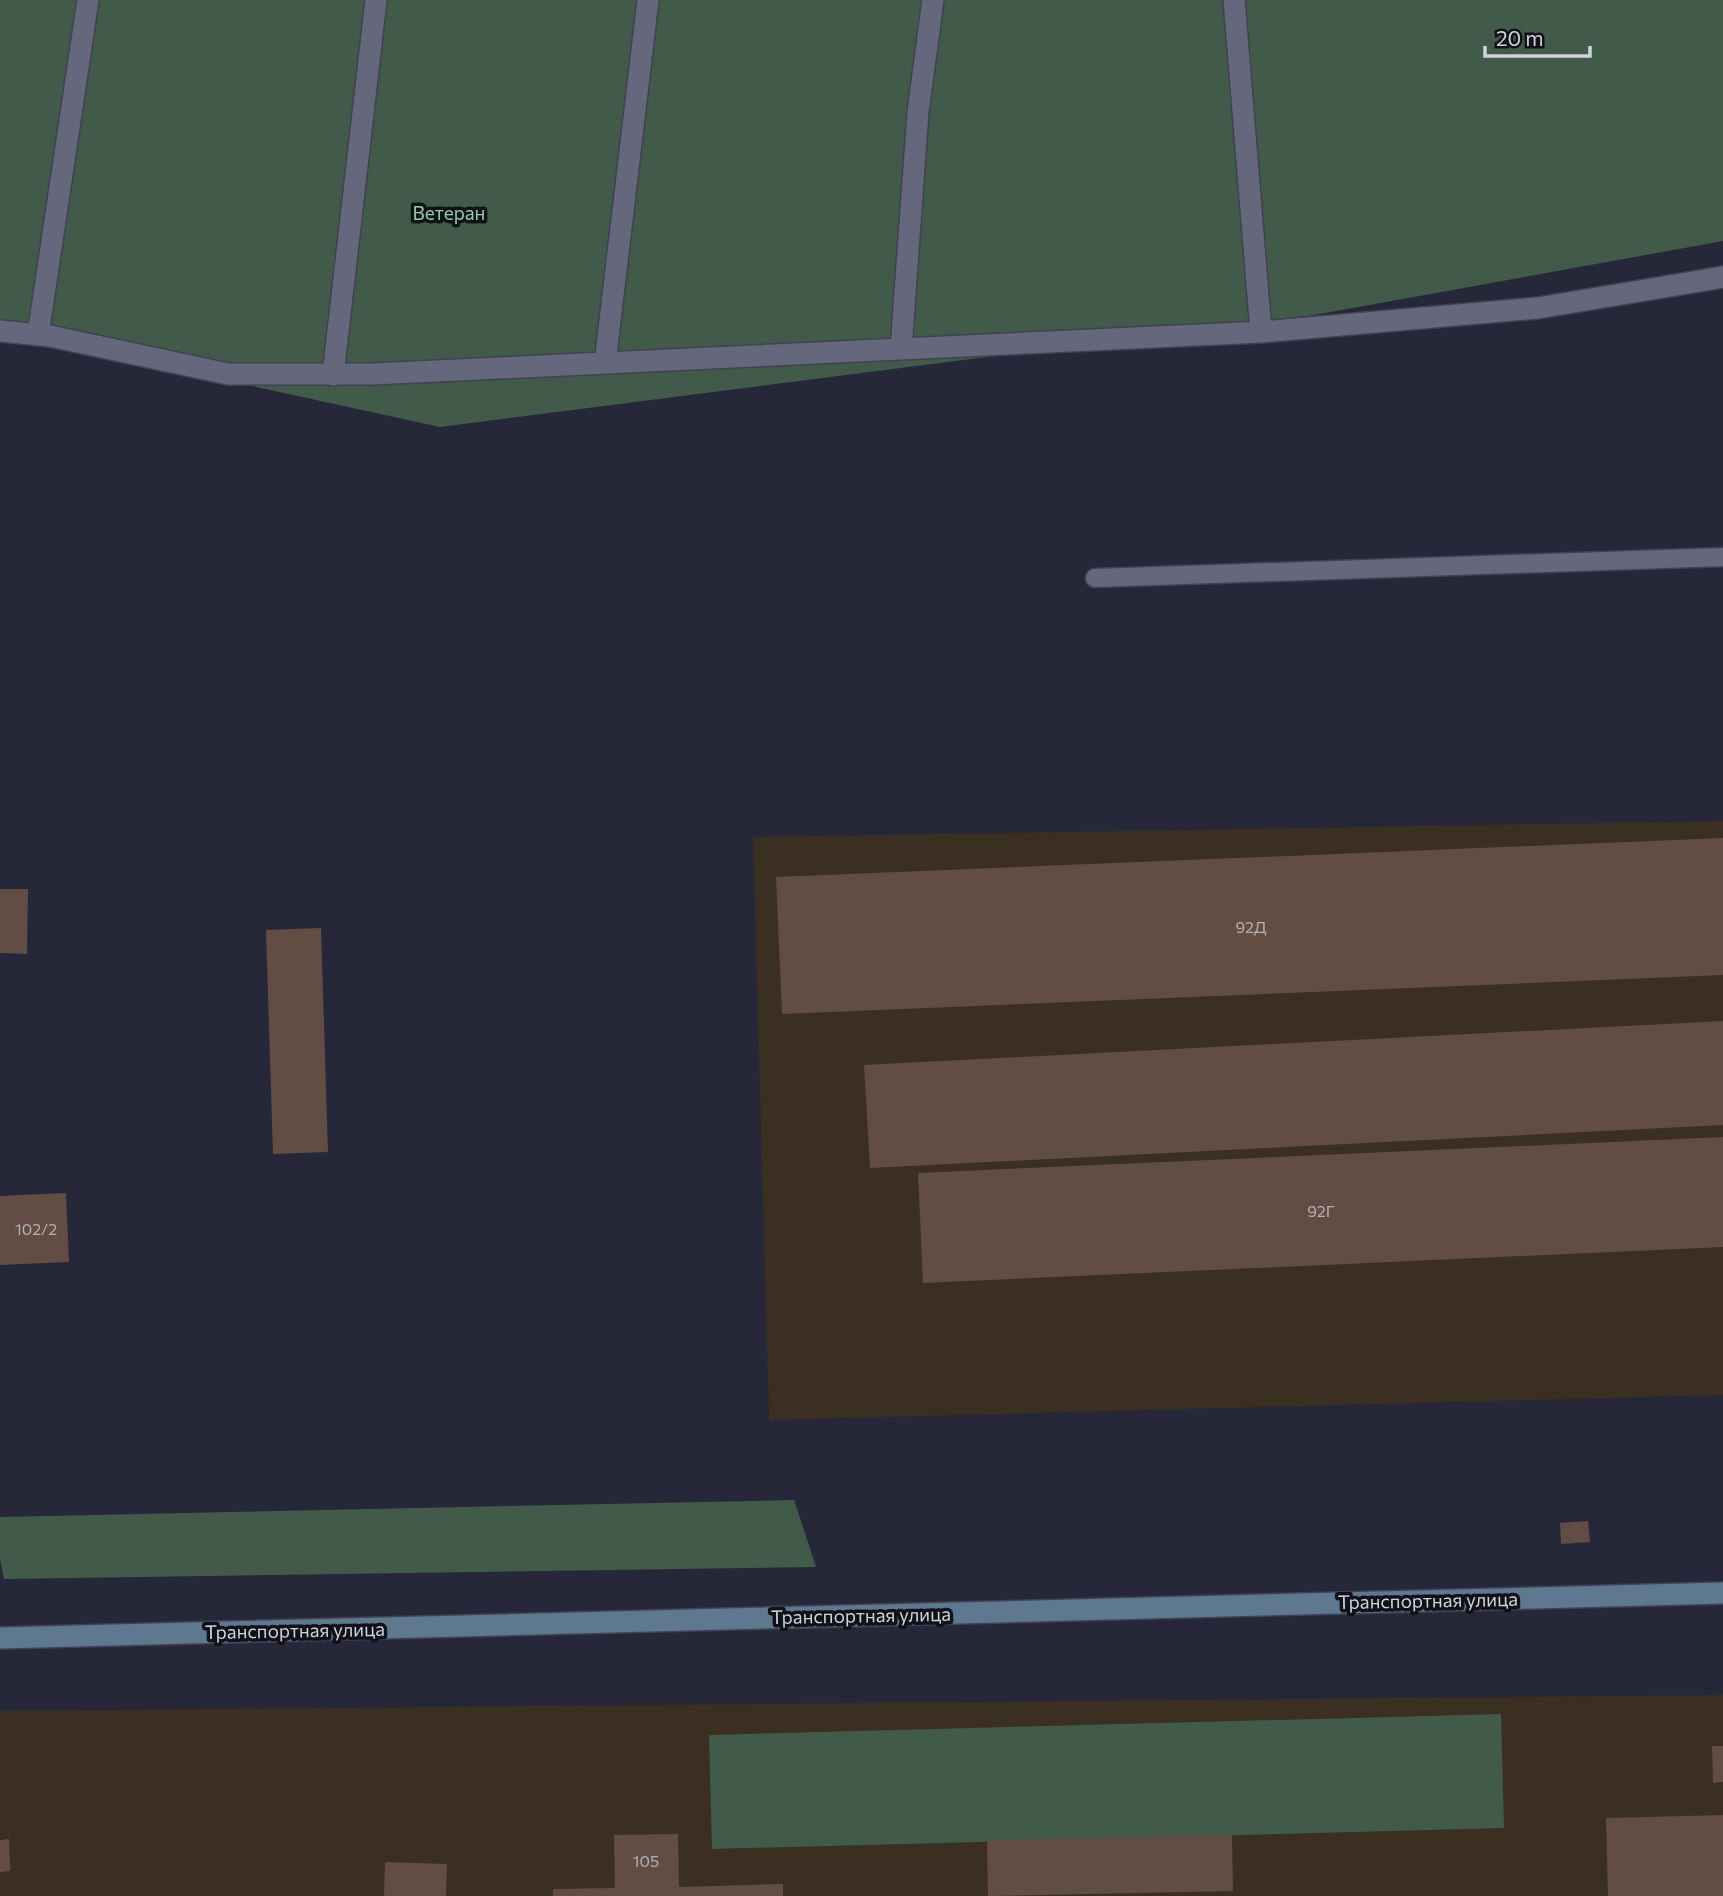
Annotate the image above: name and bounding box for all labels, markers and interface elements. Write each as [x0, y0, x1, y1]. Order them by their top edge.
scale bar [1485, 14, 1590, 58]
text: 20 m [1496, 25, 1544, 50]
park label: Ветеран [413, 201, 485, 224]
house number: 92Д [1235, 917, 1267, 936]
house number: 92Г [1307, 1201, 1335, 1220]
house number: 102/2 [15, 1219, 57, 1238]
street label: Транспортная улица [1338, 1587, 1518, 1613]
street label: Транспортная улица [771, 1602, 951, 1628]
street label: Транспортная улица [205, 1617, 385, 1643]
house number: 105 [633, 1851, 659, 1870]

